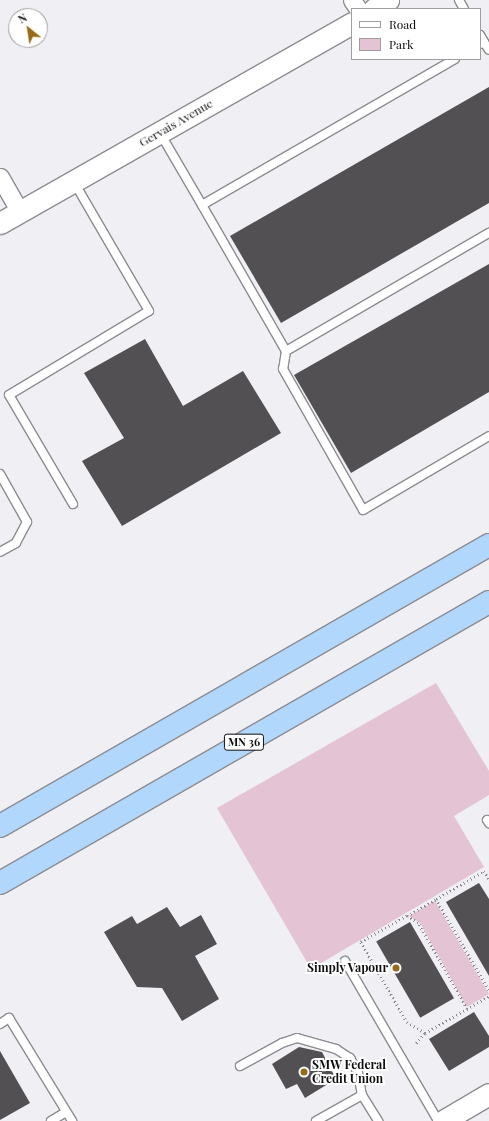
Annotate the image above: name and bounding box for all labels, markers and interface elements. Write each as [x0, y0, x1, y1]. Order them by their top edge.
north arrow [8, 8, 48, 48]
legend [351, 8, 481, 60]
text: N [15, 10, 29, 27]
text: Road [389, 16, 416, 32]
text: Park [389, 36, 414, 52]
street label: Gervais Avenue [136, 96, 216, 150]
road number: MN 36 [223, 733, 265, 751]
place label: Simply Vapour [306, 961, 388, 975]
marker: Simply Vapour [391, 963, 401, 973]
place label: SMW Federal Credit Union [312, 1058, 386, 1086]
marker: SMW Federal Credit Union [299, 1067, 309, 1077]

